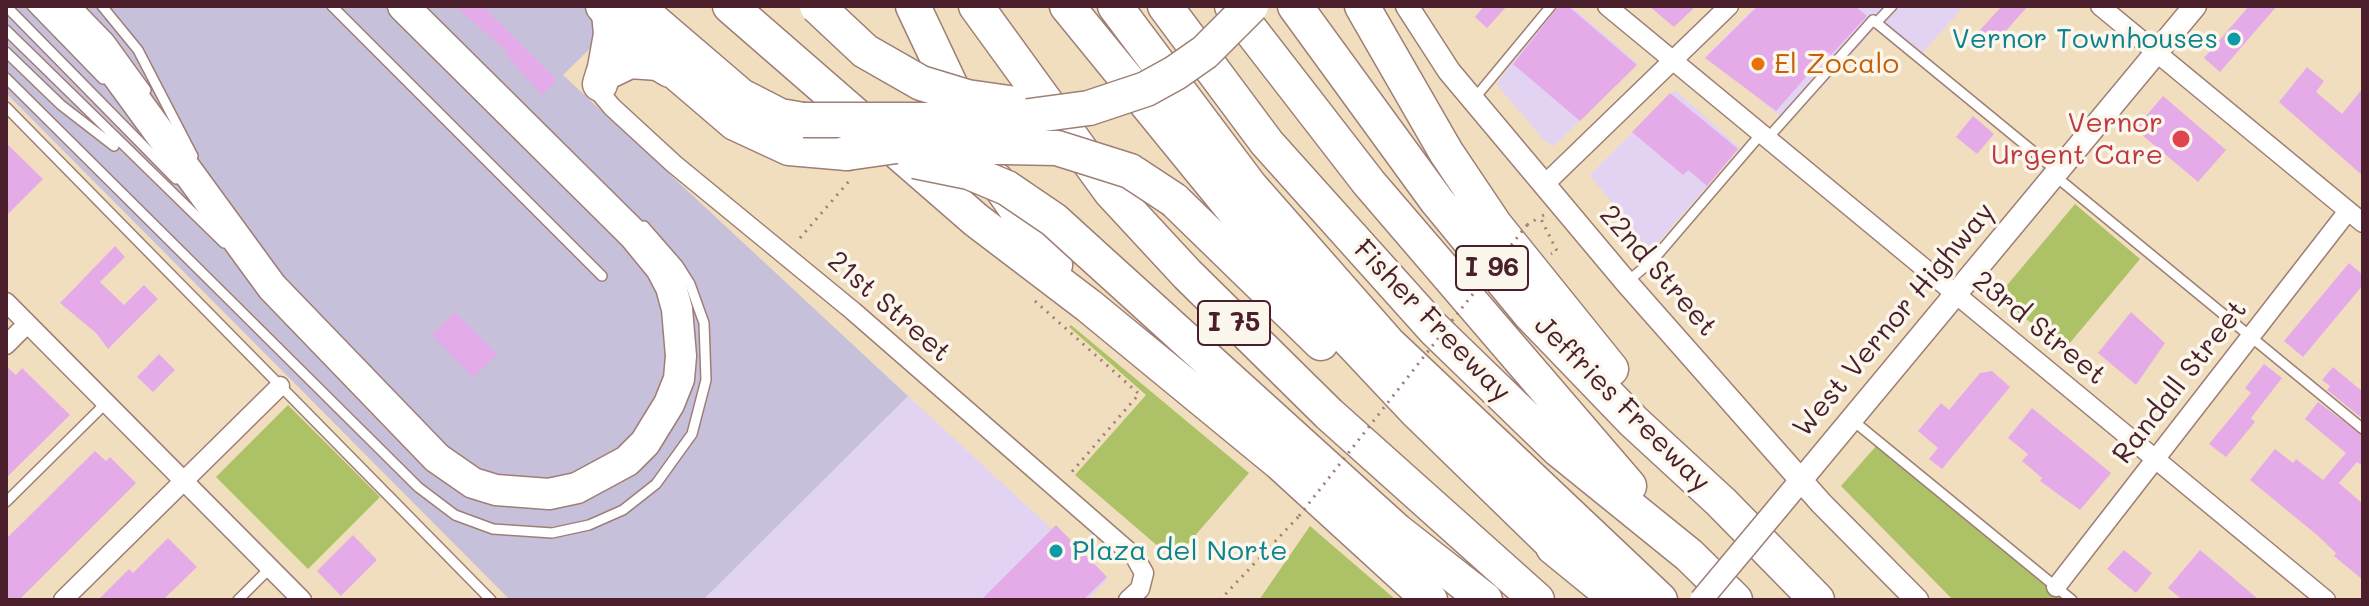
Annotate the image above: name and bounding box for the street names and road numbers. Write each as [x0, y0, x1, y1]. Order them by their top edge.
street label: West Vernor Highway [1786, 196, 2002, 444]
street label: 22nd Street [1592, 199, 1724, 343]
street label: Fisher Freeway [1346, 233, 1518, 409]
street label: 21st Street [821, 244, 957, 370]
road number: I 96 [1456, 246, 1528, 290]
street label: 23rd Street [1966, 264, 2112, 392]
street label: Randall Street [2106, 294, 2254, 470]
road number: I 75 [1198, 301, 1270, 345]
street label: Jeffries Freeway [1527, 309, 1717, 499]

